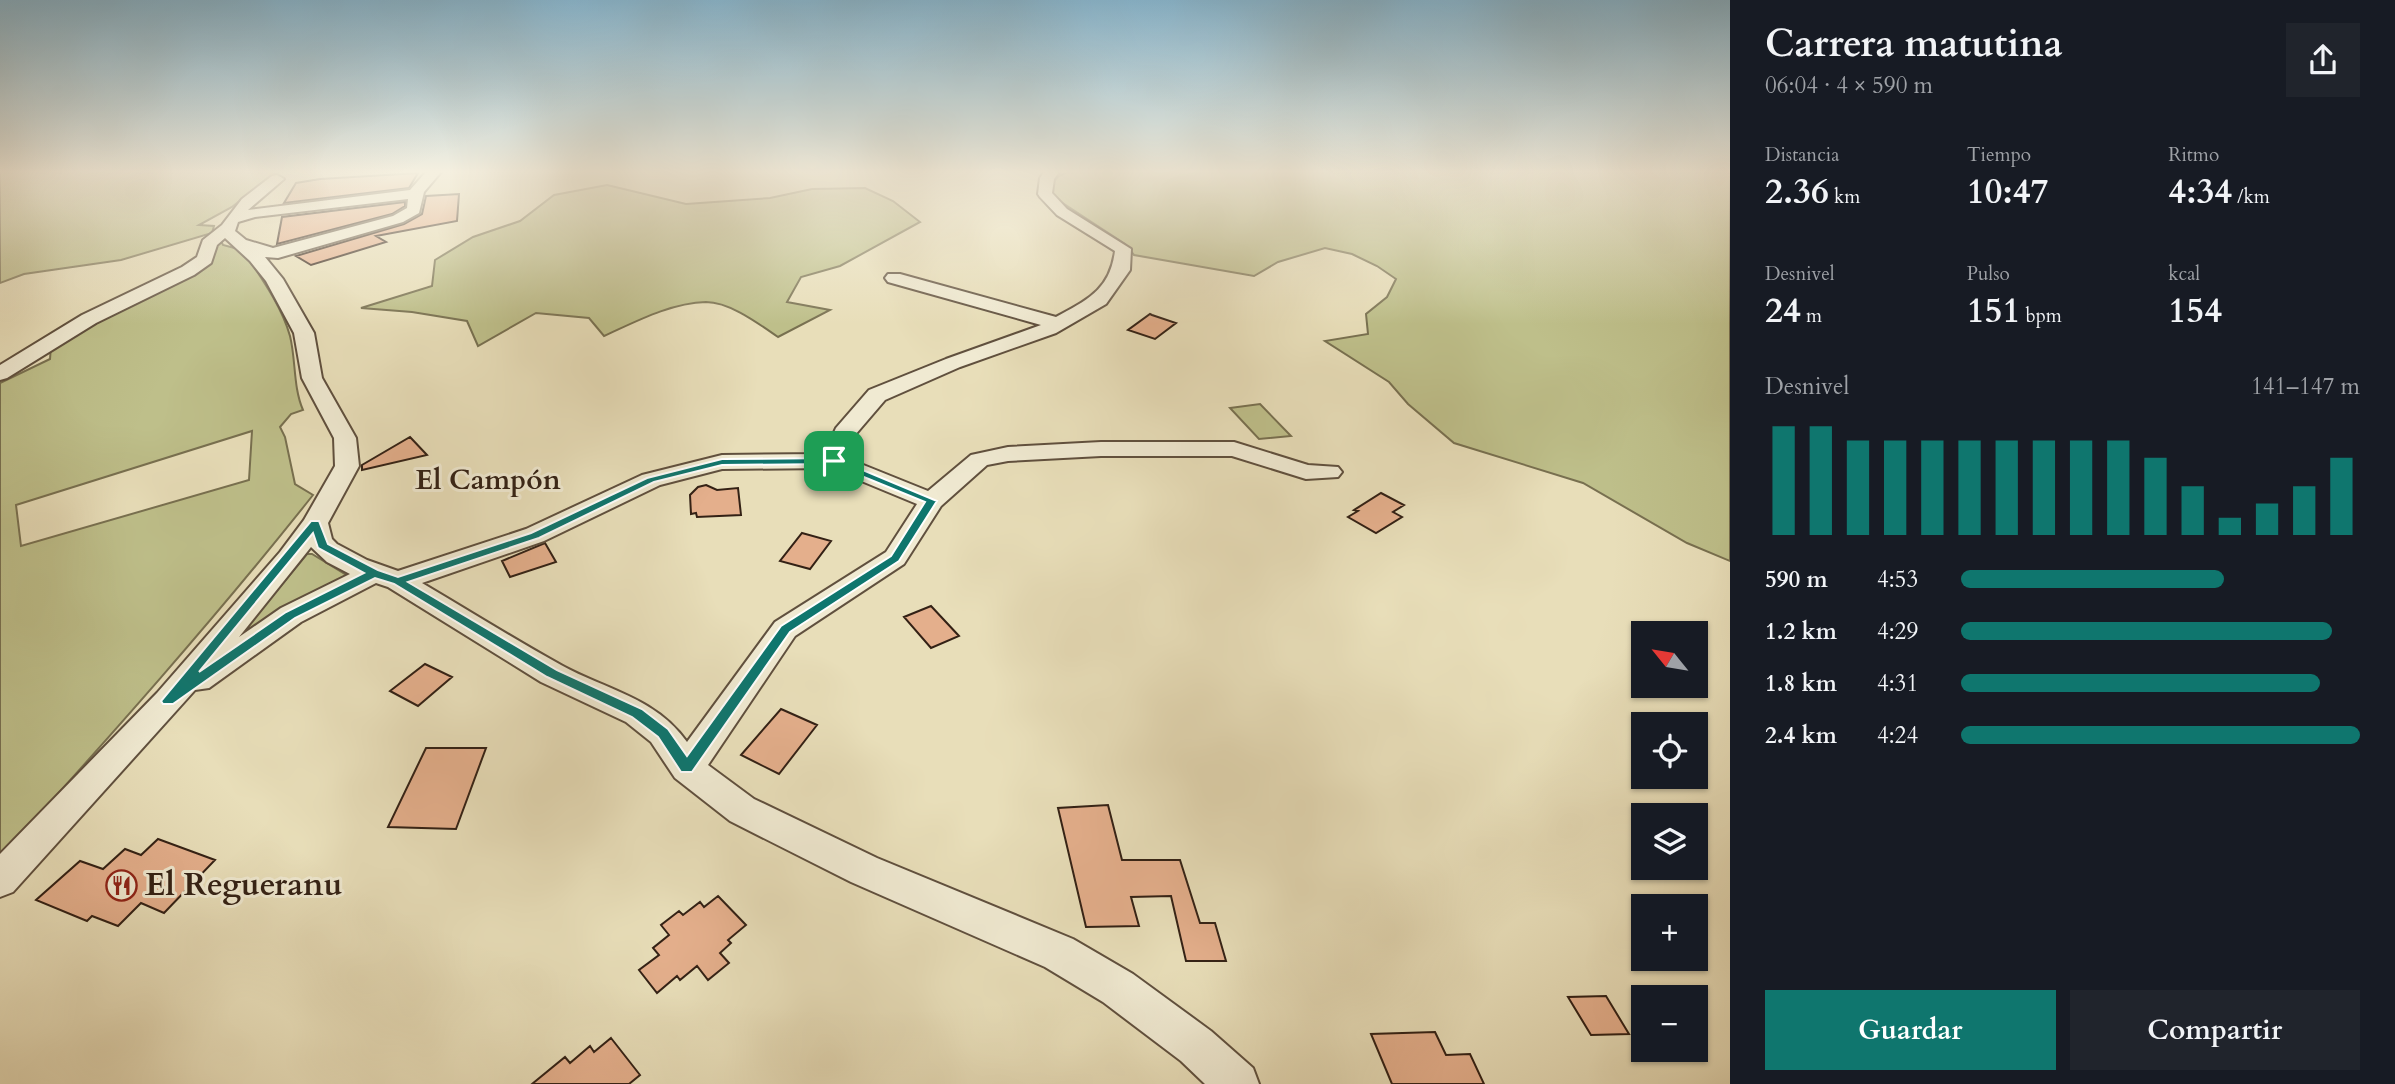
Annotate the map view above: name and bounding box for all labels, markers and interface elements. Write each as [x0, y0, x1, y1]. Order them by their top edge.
text: Carrera matutina [1765, 18, 2063, 70]
button: share [2286, 23, 2360, 97]
text: 06:04 · 4 × 590 m [1765, 70, 1933, 101]
text: Distancia [1765, 142, 1839, 168]
text: Tiempo [1967, 142, 2031, 168]
text: Ritmo [2168, 142, 2219, 168]
text: 2.36 [1765, 168, 1829, 216]
text: 10:47 [1967, 168, 2049, 216]
text: 4:34 [2168, 168, 2232, 216]
text: km [1829, 184, 1860, 210]
text: /km [2232, 184, 2270, 210]
text: Desnivel [1765, 261, 1835, 287]
text: Pulso [1967, 261, 2010, 287]
text: kcal [2168, 261, 2200, 287]
text: 24 [1765, 287, 1801, 335]
text: 151 [1967, 287, 2020, 335]
text: 154 [2168, 287, 2222, 335]
text: m [1801, 303, 1822, 329]
text: bpm [2020, 303, 2062, 329]
text: Desnivel [1765, 371, 1849, 402]
text: 141–147 m [2251, 371, 2360, 402]
pin [804, 431, 864, 491]
icon: arrive [815, 442, 853, 480]
district label: El Campón [415, 461, 561, 499]
text: 590 m [1765, 564, 1828, 595]
text: 4:53 [1877, 564, 1918, 595]
text: 1.2 km [1765, 616, 1837, 647]
text: 4:29 [1877, 616, 1918, 647]
north arrow [1631, 621, 1708, 698]
map controls [1631, 621, 1708, 1062]
text: 1.8 km [1765, 668, 1837, 699]
text: 4:31 [1877, 668, 1918, 699]
button: locate [1631, 712, 1708, 789]
text: 2.4 km [1765, 720, 1837, 751]
text: 4:24 [1877, 720, 1918, 751]
button: layers [1631, 803, 1708, 880]
place label: El Regueranu [145, 863, 342, 907]
restaurant icon: El Regueranu [105, 868, 139, 902]
button: + [1631, 894, 1708, 971]
button: − [1631, 985, 1708, 1062]
button: Guardar [1765, 990, 2056, 1070]
button: Compartir [2070, 990, 2360, 1070]

